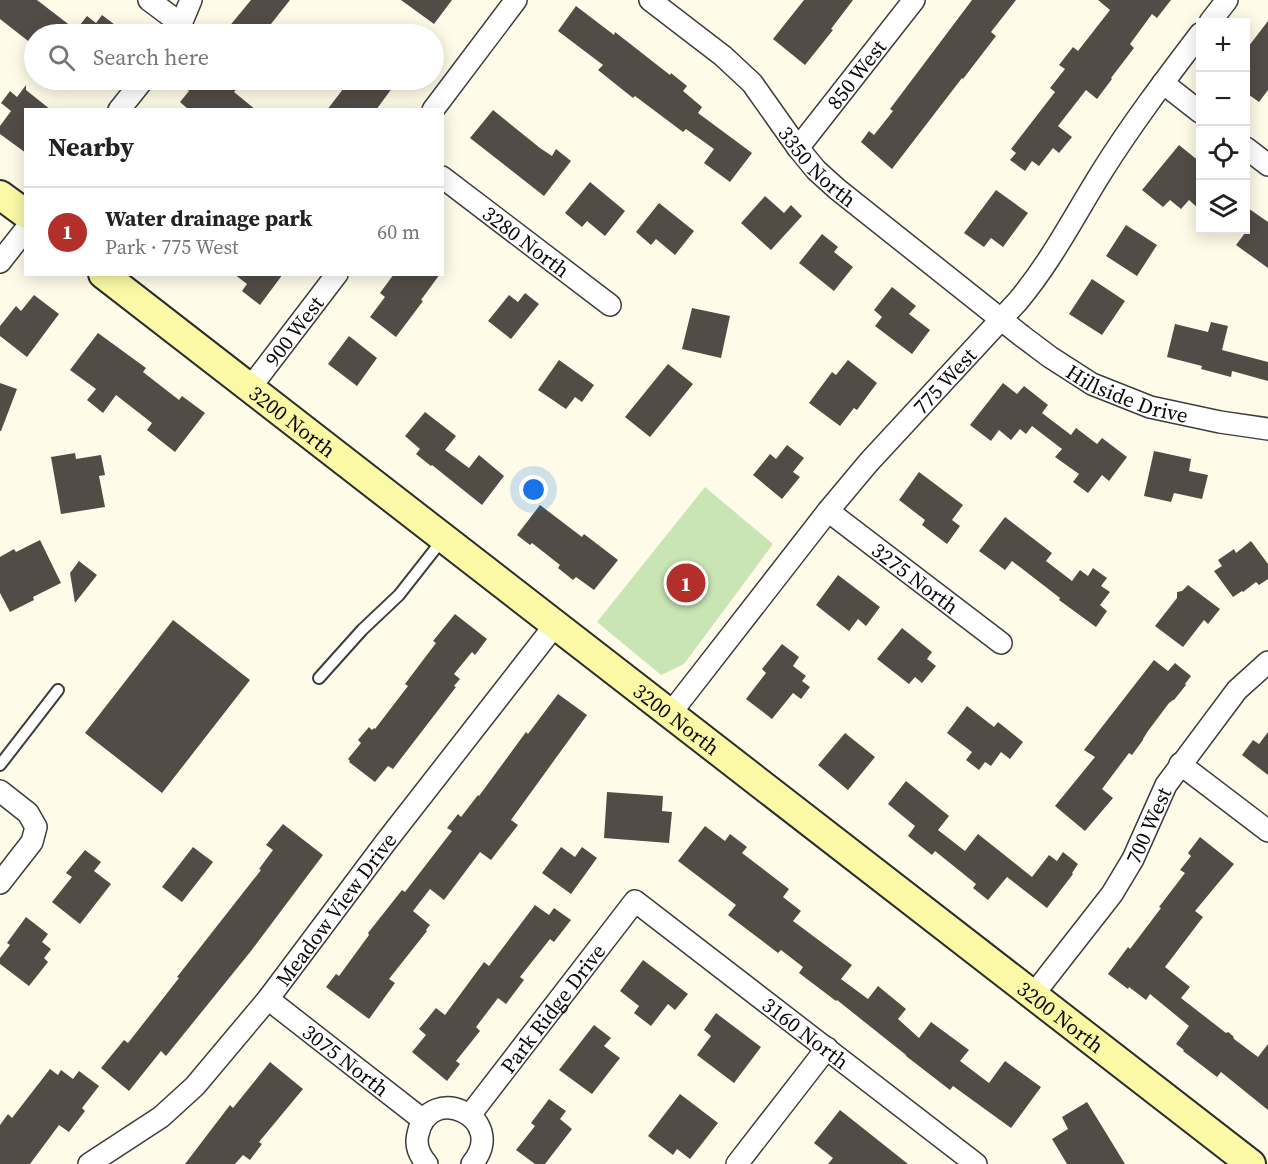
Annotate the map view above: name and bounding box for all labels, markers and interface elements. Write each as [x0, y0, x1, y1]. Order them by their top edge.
map controls [1196, 18, 1250, 234]
button: + [1196, 18, 1250, 72]
search box [24, 24, 444, 90]
street label: 850 West [820, 33, 893, 115]
icon: search [45, 41, 78, 74]
text: Search here [93, 42, 209, 72]
button: − [1196, 72, 1250, 126]
street label: 3350 North [772, 120, 863, 214]
button: locate [1196, 126, 1250, 180]
text: Nearby [48, 129, 134, 165]
button: layers [1196, 180, 1250, 234]
street label: 3280 North [477, 199, 576, 284]
text: Water drainage park [105, 203, 312, 233]
text: 1 [62, 218, 73, 246]
text: 60 m [377, 218, 420, 246]
text: Park · 775 West [105, 233, 239, 261]
street label: 900 West [258, 290, 330, 372]
street label: 775 West [906, 341, 983, 420]
street label: Hillside Drive [1061, 357, 1191, 429]
street label: 3200 North [243, 378, 342, 464]
your location [519, 475, 548, 504]
street label: 3275 North [866, 535, 965, 620]
pin: 1 [666, 560, 706, 606]
street label: 3200 North [627, 676, 726, 762]
street label: 700 West [1118, 782, 1178, 868]
street label: Meadow View Drive [268, 826, 403, 992]
street label: Park Ridge Drive [493, 937, 612, 1079]
street label: 3200 North [1012, 974, 1110, 1059]
street label: 3160 North [756, 990, 855, 1076]
street label: 3075 North [297, 1017, 395, 1103]

